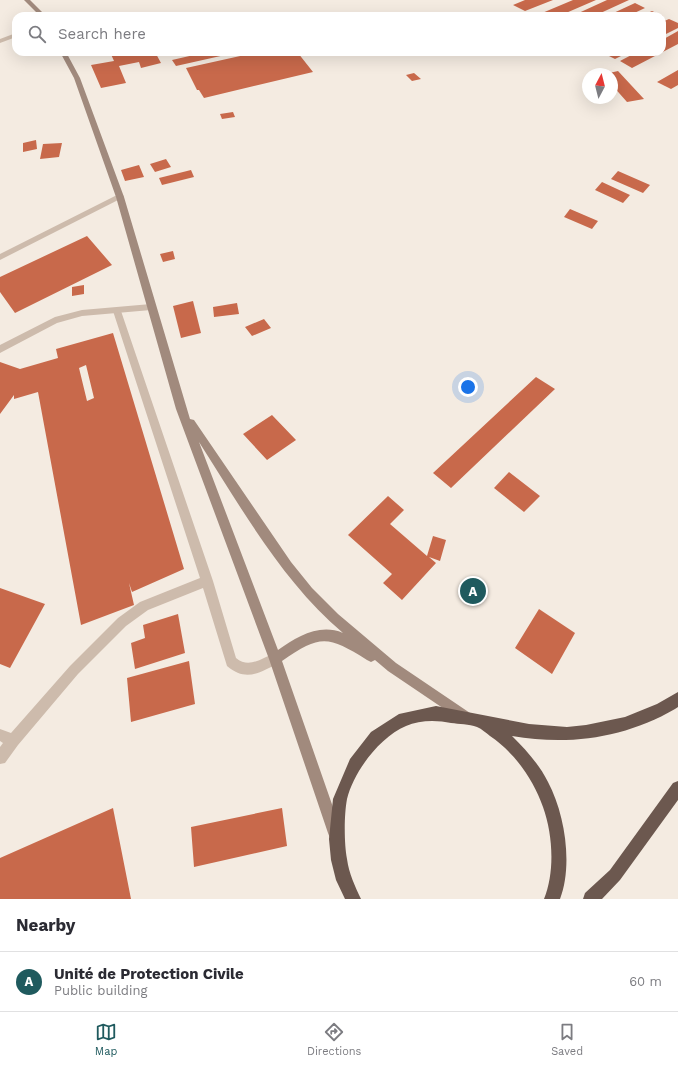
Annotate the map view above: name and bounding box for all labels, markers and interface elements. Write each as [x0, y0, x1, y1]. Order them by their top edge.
search box [12, 12, 666, 56]
icon: search [26, 23, 48, 45]
text: Search here [58, 25, 146, 43]
north arrow [582, 68, 618, 104]
your location [458, 377, 478, 397]
pin: A [460, 576, 486, 606]
text: Nearby [16, 915, 75, 935]
text: Unité de Protection Civile [54, 965, 244, 983]
text: A [25, 974, 33, 989]
text: 60 m [629, 974, 662, 989]
text: Public building [54, 983, 147, 998]
tab: Map [95, 1021, 117, 1058]
tab: Directions [307, 1021, 361, 1058]
tab: Saved [551, 1021, 583, 1058]

